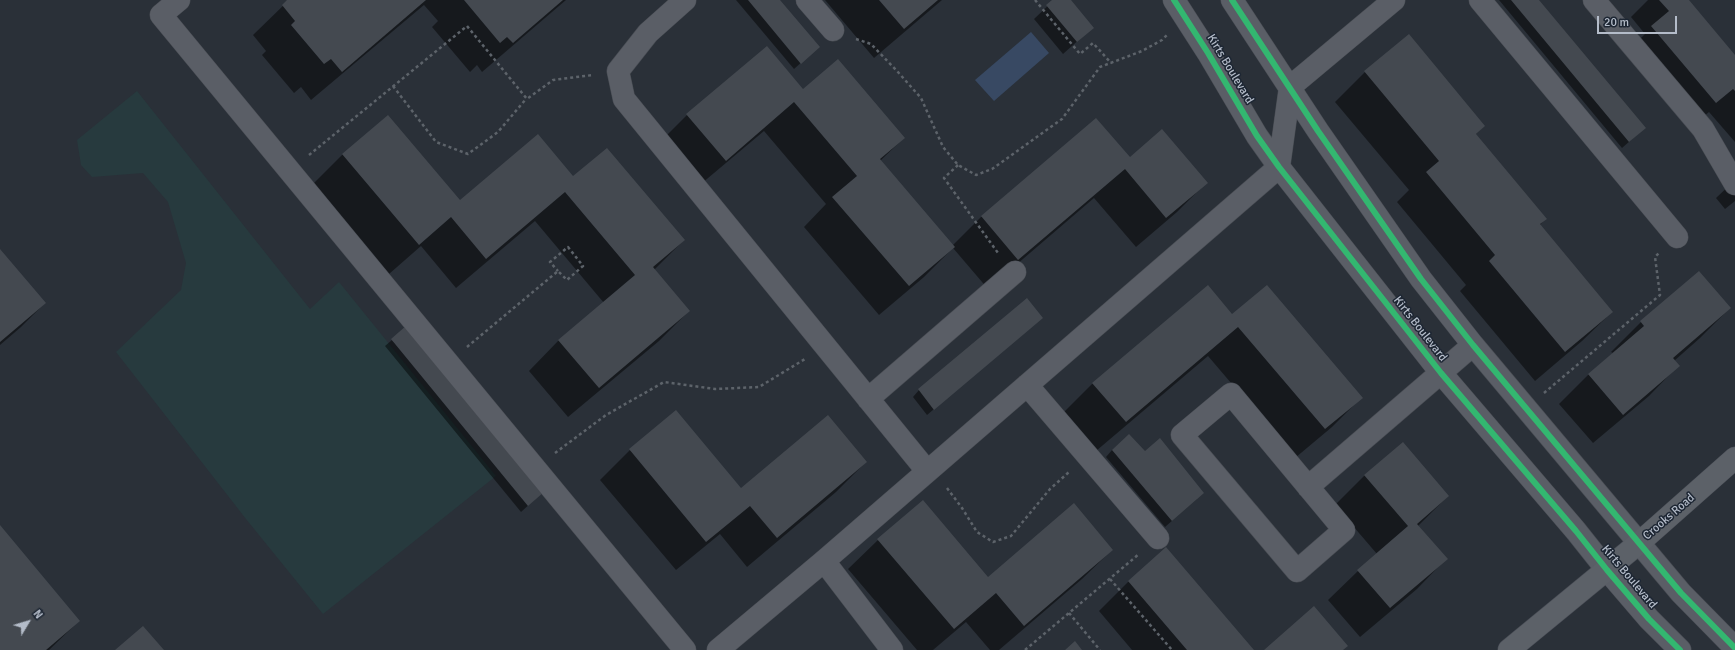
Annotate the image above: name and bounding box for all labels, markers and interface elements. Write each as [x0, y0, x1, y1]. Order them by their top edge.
scale bar [1599, 8, 1679, 34]
text: 20 m [1604, 15, 1629, 30]
street label: Kirts Boulevard [1204, 32, 1256, 106]
street label: Kirts Boulevard [1390, 294, 1450, 364]
street label: Crooks Road [1640, 491, 1698, 543]
street label: Kirts Boulevard [1598, 542, 1660, 612]
north arrow [8, 602, 48, 642]
text: N [30, 607, 45, 621]

